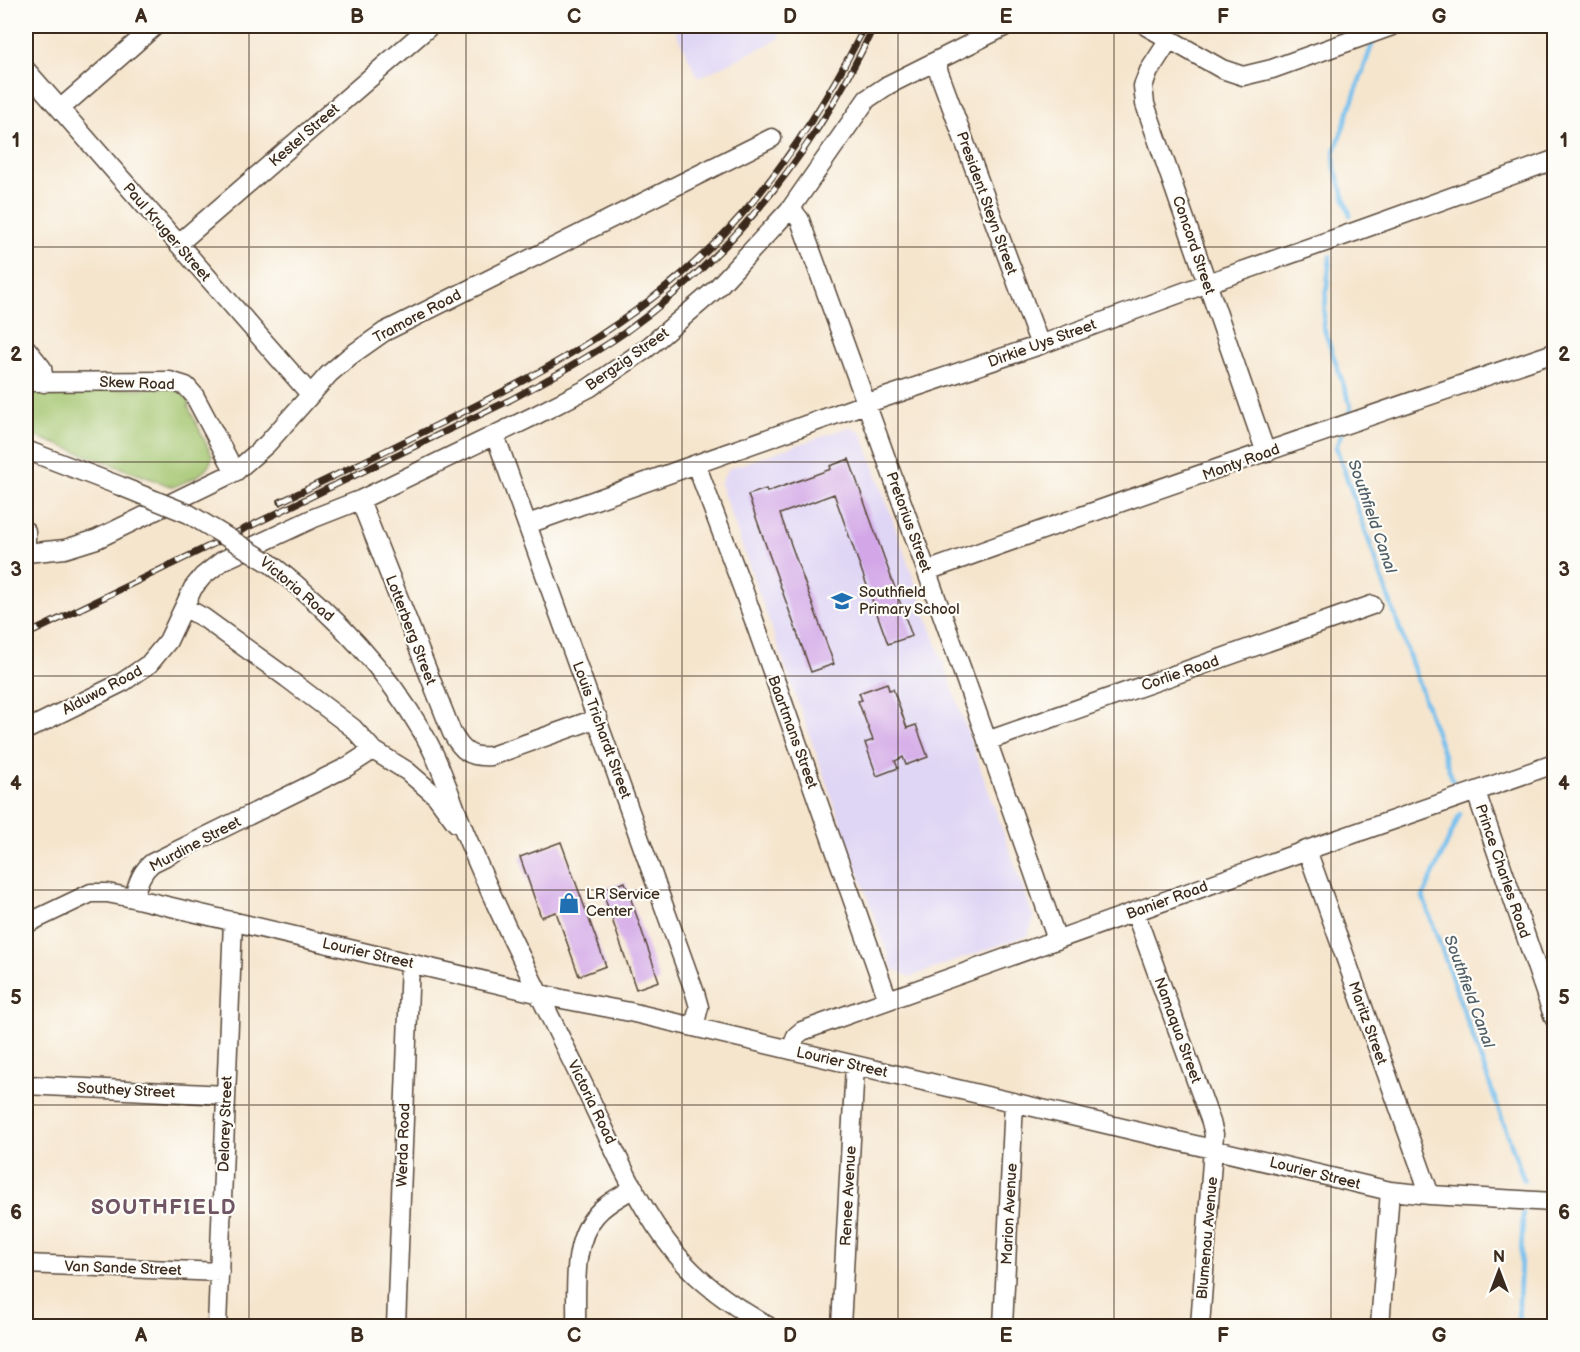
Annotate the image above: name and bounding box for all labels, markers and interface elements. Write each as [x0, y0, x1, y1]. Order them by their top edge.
text: A [134, 5, 148, 29]
text: B [350, 5, 364, 29]
text: C [567, 5, 581, 29]
text: D [783, 5, 797, 29]
text: E [1000, 5, 1013, 29]
text: F [1217, 5, 1229, 29]
text: G [1432, 5, 1447, 29]
street label: Kestel Street [265, 99, 344, 171]
text: 1 [12, 129, 20, 153]
street label: President Steyn Street [952, 129, 1021, 278]
text: 1 [1560, 129, 1568, 153]
street label: Paul Kruger Street [119, 179, 215, 286]
street label: Concord Street [1168, 193, 1219, 297]
street label: Tramore Road [370, 285, 465, 348]
street label: Dirkie Uys Street [986, 315, 1099, 372]
street label: Bergzig Street [582, 324, 673, 395]
text: 2 [10, 343, 22, 367]
text: 2 [1558, 343, 1570, 367]
street label: Skew Road [99, 373, 175, 394]
street label: Monty Road [1200, 440, 1282, 485]
water label: Southfield Canal [1343, 457, 1400, 577]
street label: Pretorius Street [882, 469, 936, 575]
street label: Victoria Road [256, 553, 338, 626]
text: 3 [10, 558, 22, 582]
text: 3 [1558, 558, 1570, 582]
street label: Lotterberg Street [381, 573, 440, 688]
place label: Southfield Primary School [859, 583, 960, 619]
school or university icon: Southfield Primary School [830, 589, 854, 613]
street label: Corlie Road [1139, 651, 1221, 696]
street label: Louis Trichardt Street [568, 659, 635, 802]
street label: Alduwa Road [59, 661, 146, 720]
street label: Baartmans Street [763, 673, 822, 792]
text: 4 [10, 772, 22, 796]
text: 4 [1558, 772, 1570, 796]
street label: Prince Charles Road [1471, 802, 1534, 941]
street label: Murdine Street [146, 812, 245, 876]
street label: Banier Road [1124, 877, 1211, 924]
place label: LR Service Center [586, 885, 660, 921]
shop icon: LR Service Center [557, 891, 581, 915]
water label: Southfield Canal [1439, 932, 1498, 1052]
street label: Lourier Street [320, 934, 416, 973]
street label: Namaqua Street [1150, 975, 1206, 1086]
street label: Maritz Street [1344, 979, 1391, 1068]
text: 5 [10, 986, 22, 1010]
text: 5 [1558, 986, 1570, 1010]
street label: Lourier Street [794, 1043, 890, 1082]
street label: Victoria Road [563, 1057, 620, 1147]
street label: Delarey Street [214, 1075, 237, 1172]
street label: Southey Street [76, 1078, 176, 1103]
street label: Werda Road [393, 1103, 414, 1187]
street label: Renee Avenue [836, 1145, 861, 1247]
street label: Lourier Street [1267, 1153, 1363, 1194]
street label: Marion Avenue [997, 1163, 1022, 1265]
street label: Blumenau Avenue [1193, 1176, 1222, 1300]
district label: SOUTHFIELD [91, 1195, 237, 1220]
text: 6 [10, 1201, 22, 1225]
text: 6 [1558, 1201, 1570, 1225]
north arrow [1469, 1241, 1529, 1301]
text: N [1493, 1248, 1505, 1267]
street label: Van Sande Street [64, 1257, 182, 1280]
text: A [134, 1324, 148, 1348]
text: B [350, 1324, 364, 1348]
text: C [567, 1324, 581, 1348]
text: D [783, 1324, 797, 1348]
text: E [1000, 1324, 1013, 1348]
text: F [1217, 1324, 1229, 1348]
text: G [1432, 1324, 1447, 1348]

